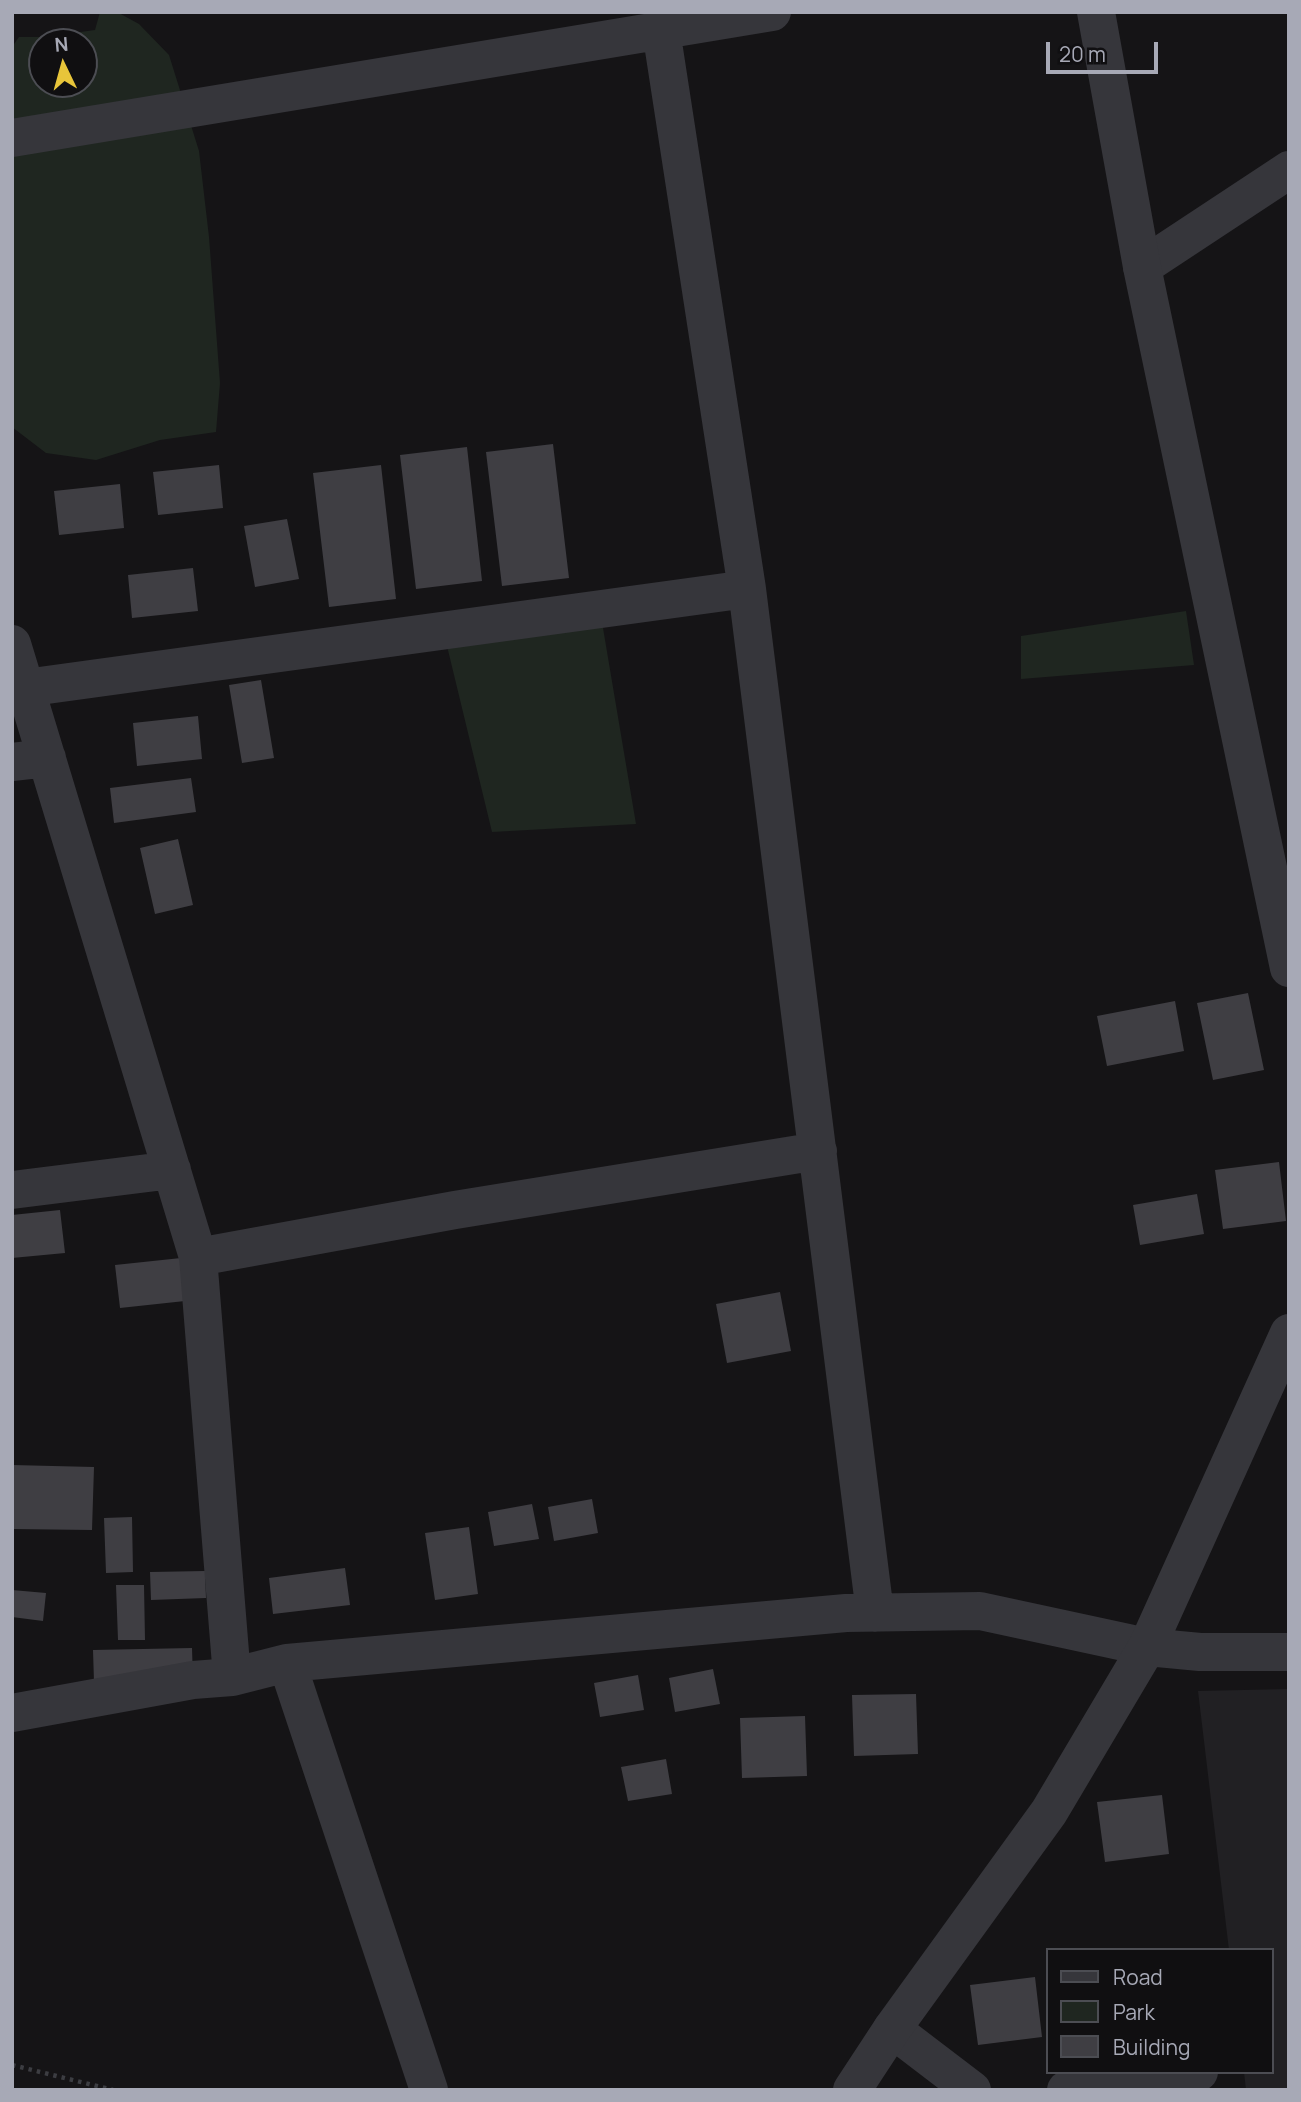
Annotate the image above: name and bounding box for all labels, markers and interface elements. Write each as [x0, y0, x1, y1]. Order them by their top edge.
north arrow [28, 28, 98, 98]
scale bar [1049, 28, 1161, 72]
text: N [53, 31, 69, 58]
text: 20 m [1059, 40, 1106, 68]
legend [1046, 1948, 1273, 2074]
text: Road [1113, 1963, 1163, 1991]
text: Park [1113, 1998, 1155, 2026]
text: Building [1113, 2033, 1190, 2061]

